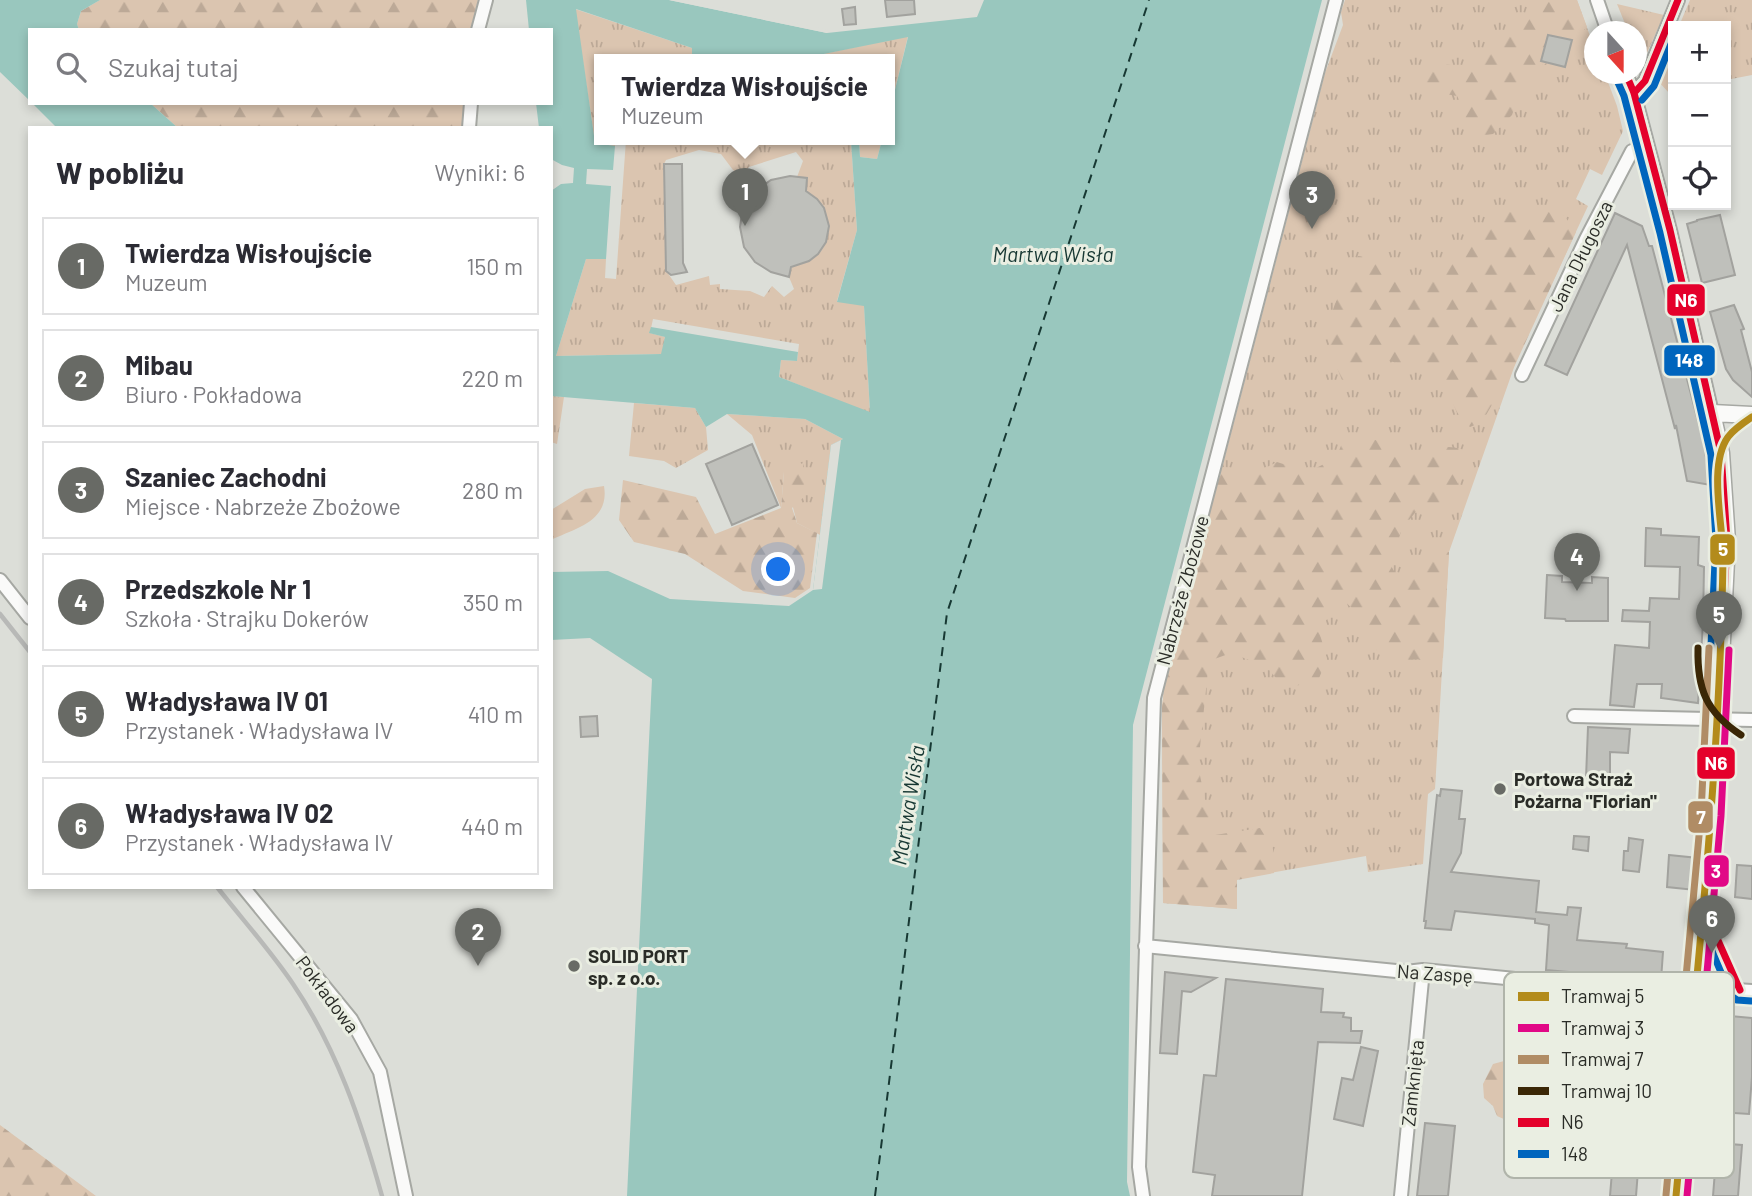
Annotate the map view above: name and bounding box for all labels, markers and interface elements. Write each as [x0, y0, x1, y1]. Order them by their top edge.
north arrow [1584, 21, 1647, 84]
map controls [1668, 21, 1731, 210]
button: + [1668, 21, 1731, 84]
search box [28, 28, 553, 105]
icon: search [52, 48, 90, 86]
text: Szukaj tutaj [108, 51, 239, 82]
popup [594, 54, 895, 145]
text: Twierdza Wisłoujście [621, 70, 868, 101]
button: − [1668, 84, 1731, 147]
text: Muzeum [621, 101, 704, 129]
button: locate [1668, 147, 1731, 210]
text: W pobliżu [56, 154, 184, 190]
text: Wyniki: 6 [435, 158, 525, 186]
pin: 1 [722, 168, 768, 226]
pin: 3 [1289, 171, 1335, 229]
street label: Jana Długosza [1543, 197, 1617, 315]
text: Twierdza Wisłoujście [125, 237, 372, 268]
water label: Martwa Wisła [992, 241, 1114, 266]
text: 1 [77, 252, 85, 280]
text: 150 m [467, 252, 523, 280]
text: Muzeum [125, 268, 208, 296]
line badge: N6 [1666, 283, 1706, 317]
text: N6 [1675, 288, 1697, 311]
line badge: 148 [1663, 344, 1716, 377]
text: 148 [1675, 348, 1703, 371]
text: Mibau [125, 349, 193, 380]
text: 2 [75, 364, 87, 392]
text: 220 m [462, 364, 523, 392]
text: Biuro · Pokładowa [125, 380, 302, 408]
text: Szaniec Zachodni [125, 461, 327, 492]
text: 3 [75, 476, 87, 504]
text: 280 m [462, 476, 523, 504]
text: Miejsce · Nabrzeże Zbożowe [125, 492, 401, 520]
street label: Nabrzeże Zbożowe [1151, 513, 1213, 667]
pin: 4 [1554, 533, 1600, 591]
line badge: 5 [1709, 533, 1736, 566]
text: 5 [1718, 537, 1728, 560]
your location [761, 552, 795, 586]
text: Przedszkole Nr 1 [125, 573, 311, 604]
text: 4 [74, 588, 88, 616]
text: 350 m [463, 588, 523, 616]
pin: 5 [1696, 591, 1742, 649]
text: Szkoła · Strajku Dokerów [125, 604, 369, 632]
text: Władysława IV 01 [125, 685, 328, 716]
text: 5 [75, 700, 87, 728]
text: 410 m [468, 700, 523, 728]
text: Przystanek · Władysława IV [125, 716, 393, 744]
water label: Martwa Wisła [885, 743, 929, 867]
line badge: N6 [1696, 746, 1736, 780]
text: N6 [1705, 751, 1727, 774]
place label: Portowa Straż Pożarna "Florian" [1514, 767, 1657, 812]
marker: Portowa Straż Pożarna "Florian" [1492, 781, 1508, 797]
text: Władysława IV 02 [125, 797, 334, 828]
line badge: 7 [1687, 800, 1714, 834]
text: 7 [1696, 805, 1706, 828]
text: 6 [75, 812, 87, 840]
text: 440 m [461, 812, 523, 840]
text: Przystanek · Władysława IV [125, 828, 393, 856]
line badge: 3 [1703, 854, 1730, 888]
text: 3 [1711, 859, 1721, 882]
pin: 6 [1689, 895, 1735, 953]
pin: 2 [455, 908, 501, 966]
place label: SOLID PORT sp. z o.o. [588, 944, 688, 989]
street label: Pokładowa [292, 951, 364, 1037]
marker: SOLID PORT sp. z o.o. [566, 958, 582, 974]
street label: Na Zaspę [1396, 959, 1474, 987]
legend [1504, 972, 1734, 1178]
text: Tramwaj 5 [1561, 984, 1644, 1007]
text: Tramwaj 3 [1561, 1016, 1644, 1039]
street label: Zamknięta [1396, 1039, 1428, 1127]
text: Tramwaj 7 [1561, 1047, 1644, 1070]
text: Tramwaj 10 [1561, 1079, 1652, 1102]
text: N6 [1561, 1110, 1584, 1133]
text: 148 [1561, 1142, 1588, 1165]

